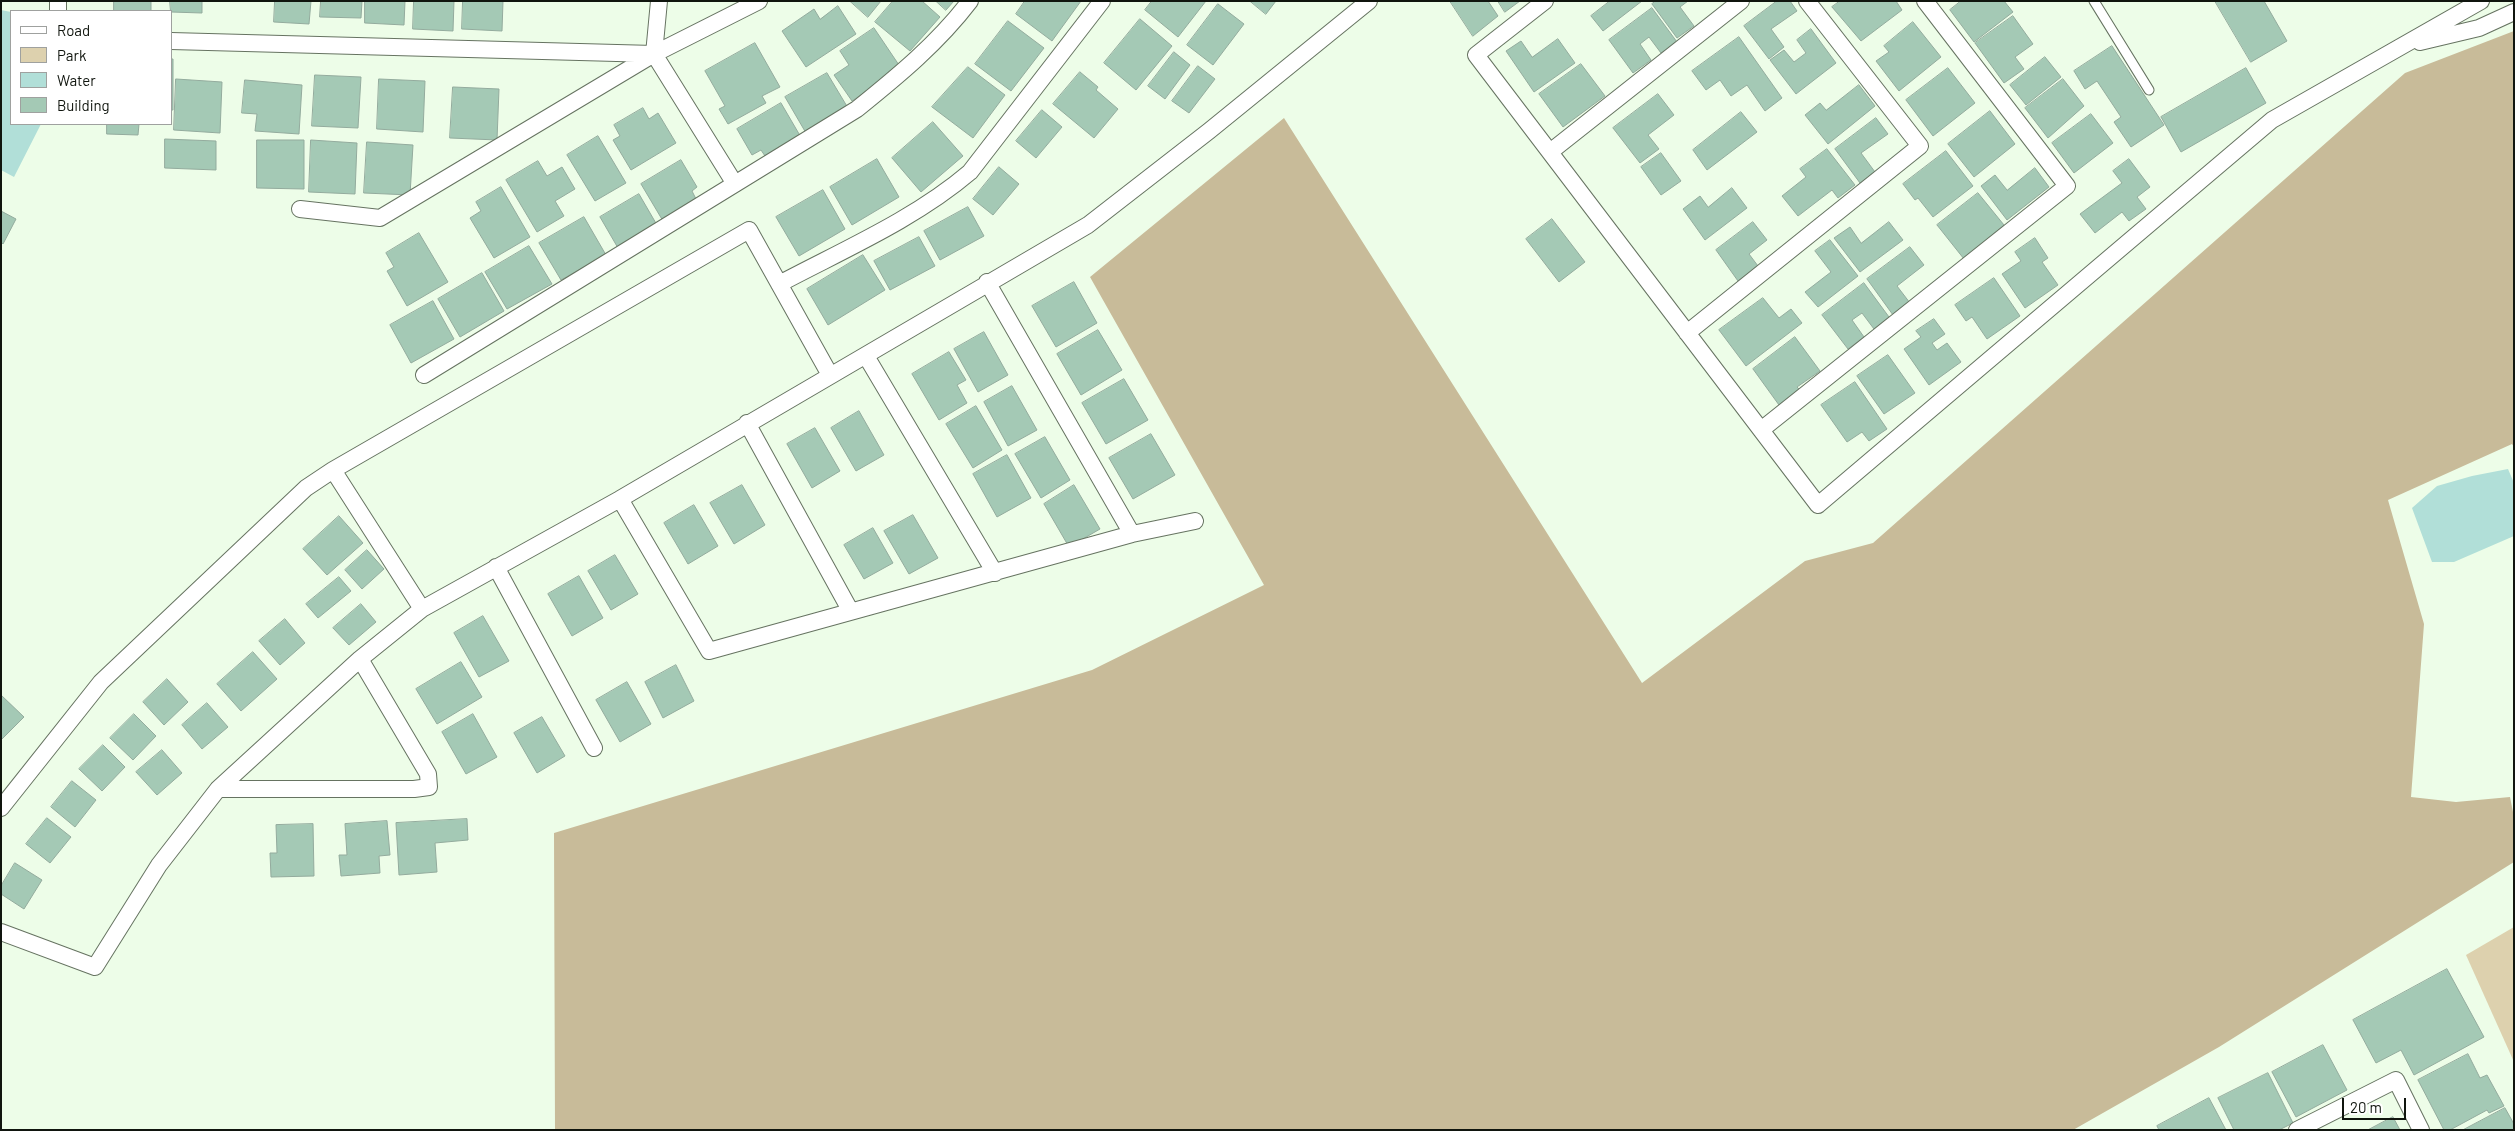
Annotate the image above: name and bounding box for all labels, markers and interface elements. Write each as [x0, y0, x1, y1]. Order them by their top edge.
legend [10, 10, 172, 125]
text: Road [57, 21, 90, 39]
text: Park [57, 46, 86, 64]
text: Water [57, 71, 96, 89]
text: Building [57, 96, 110, 114]
scale bar [2345, 1088, 2409, 1120]
text: 20 m [2350, 1098, 2382, 1116]

